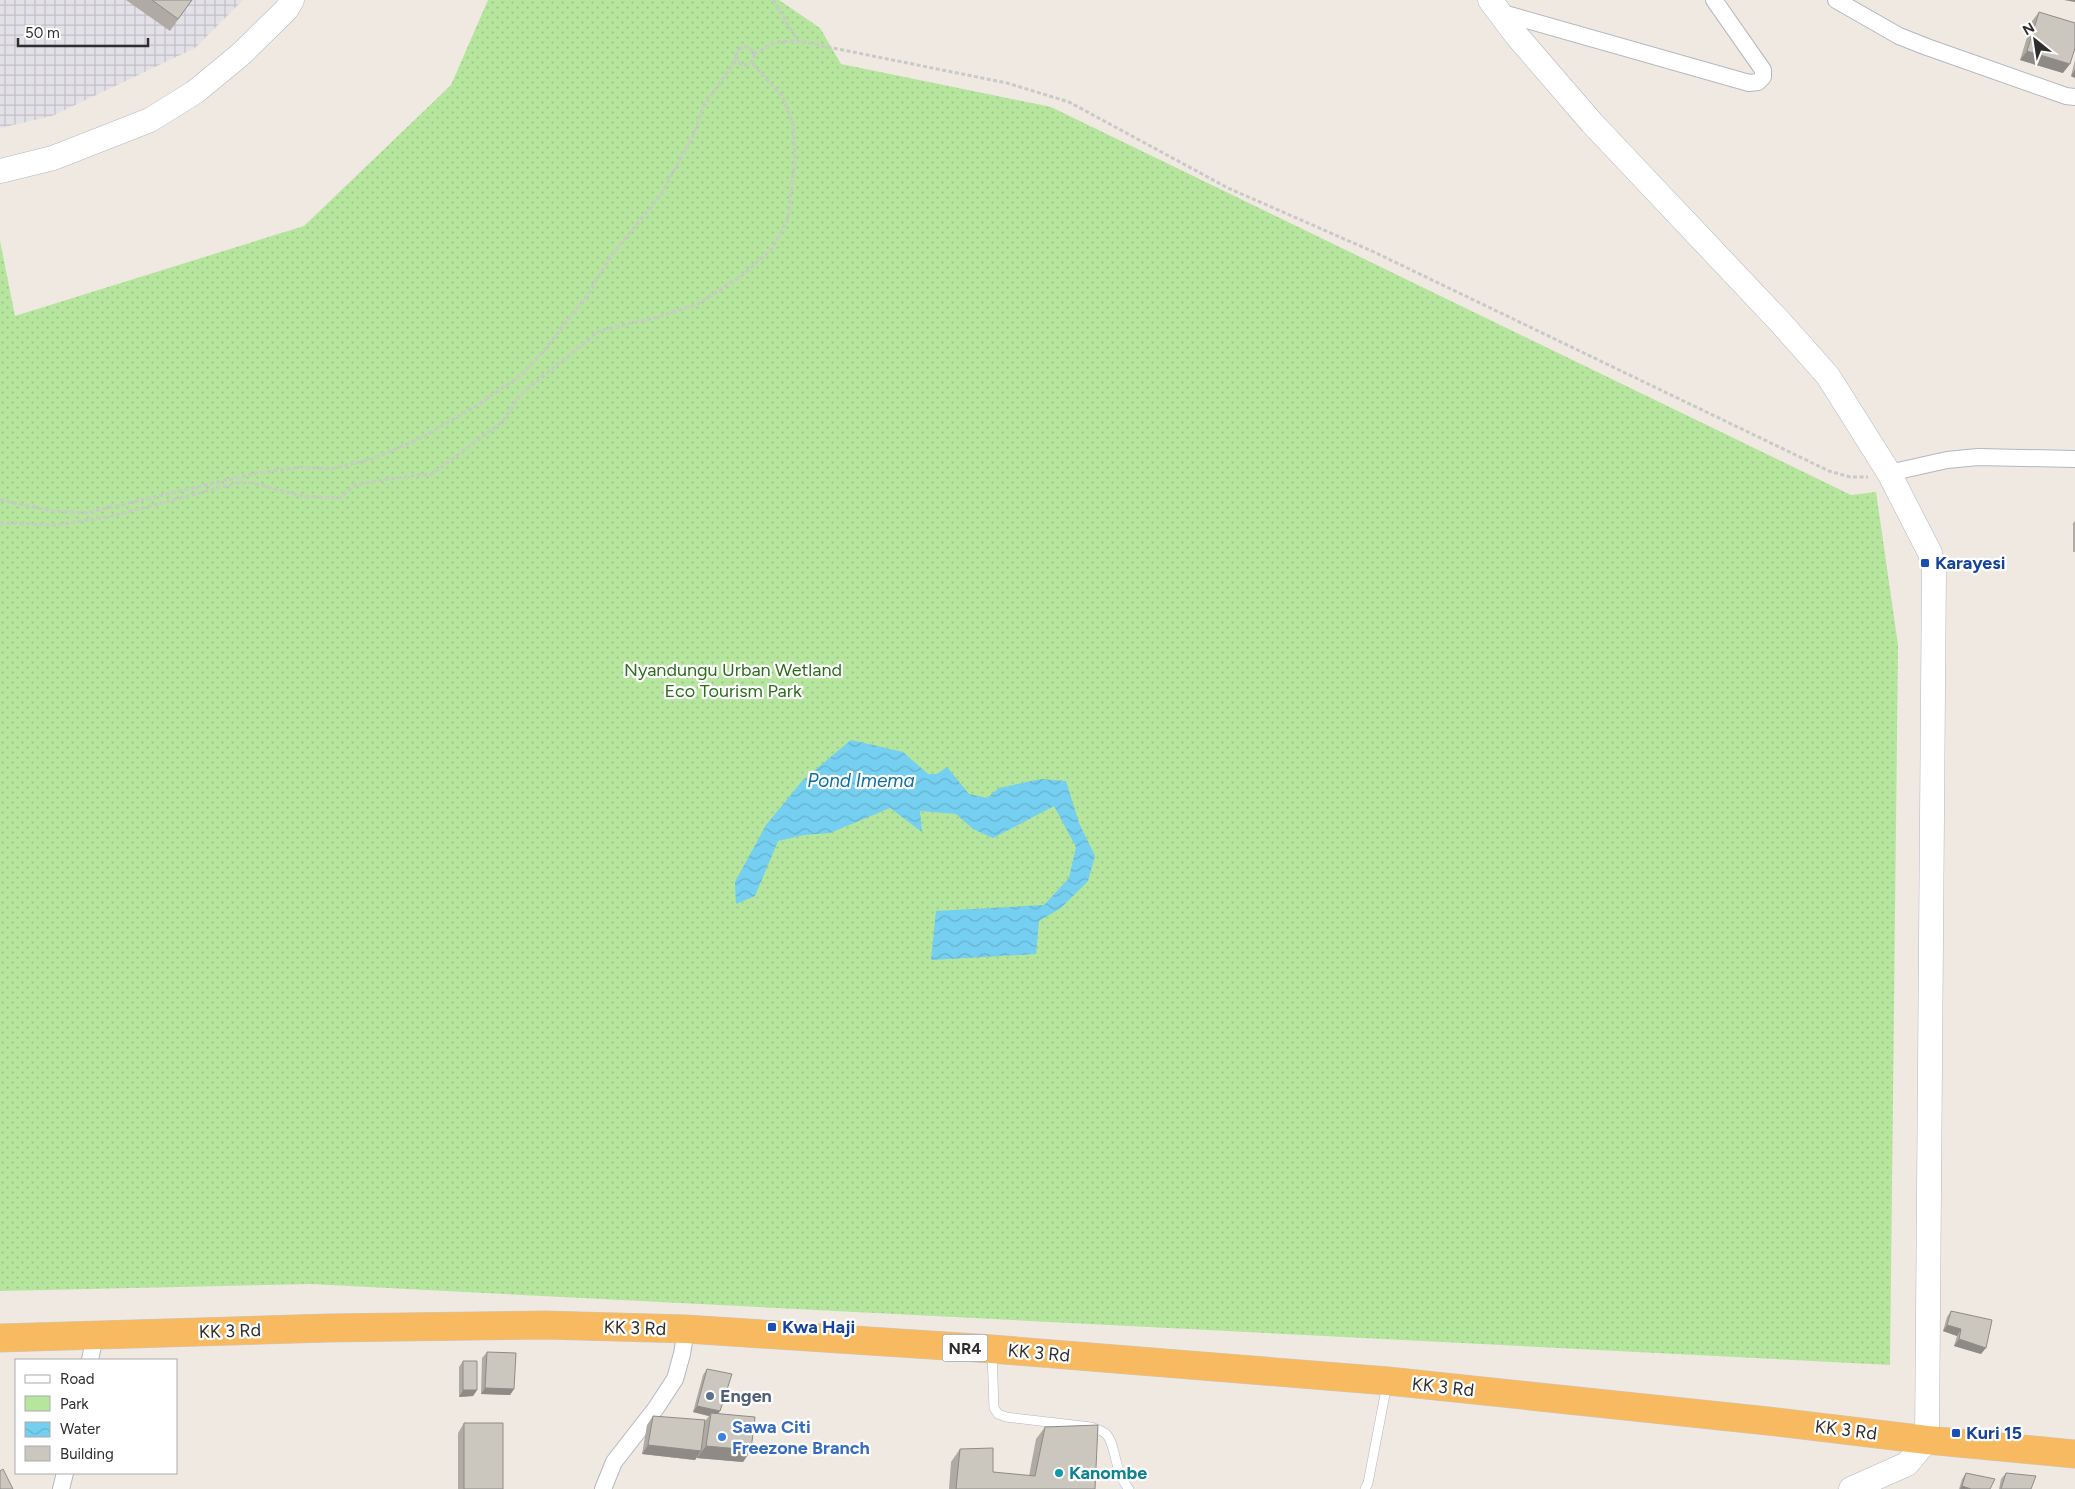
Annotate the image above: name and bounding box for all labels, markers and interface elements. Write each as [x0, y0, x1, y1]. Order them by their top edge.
scale bar [18, 15, 148, 47]
north arrow [2010, 15, 2060, 65]
text: N [2020, 19, 2038, 39]
text: 50 m [25, 24, 60, 42]
place label: Karayesi [1935, 552, 2005, 574]
marker: Karayesi [1919, 557, 1931, 569]
park label: Nyandungu Urban Wetland Eco Tourism Park [624, 659, 842, 702]
water label: Pond Imema [807, 769, 915, 792]
street label: KK 3 Rd [603, 1316, 667, 1340]
place label: Kwa Haji [782, 1316, 855, 1338]
street label: KK 3 Rd [198, 1319, 262, 1343]
marker: Kwa Haji [766, 1321, 778, 1333]
road number: NR4 [942, 1335, 988, 1362]
street label: KK 3 Rd [1007, 1339, 1071, 1367]
legend [15, 1359, 178, 1474]
text: Road [60, 1370, 95, 1388]
street label: KK 3 Rd [1411, 1373, 1475, 1401]
place label: Engen [720, 1385, 772, 1407]
marker: Engen [704, 1390, 716, 1402]
text: Park [60, 1395, 89, 1413]
street label: KK 3 Rd [1814, 1415, 1878, 1445]
place label: Sawa Citi Freezone Branch [732, 1416, 870, 1459]
text: Water [60, 1420, 100, 1438]
place label: Kuri 15 [1966, 1422, 2022, 1444]
marker: Kuri 15 [1950, 1427, 1962, 1439]
marker: Sawa Citi Freezone Branch [716, 1431, 728, 1443]
text: Building [60, 1445, 114, 1463]
place label: Kanombe [1069, 1462, 1147, 1484]
marker: Kanombe [1053, 1467, 1065, 1479]

